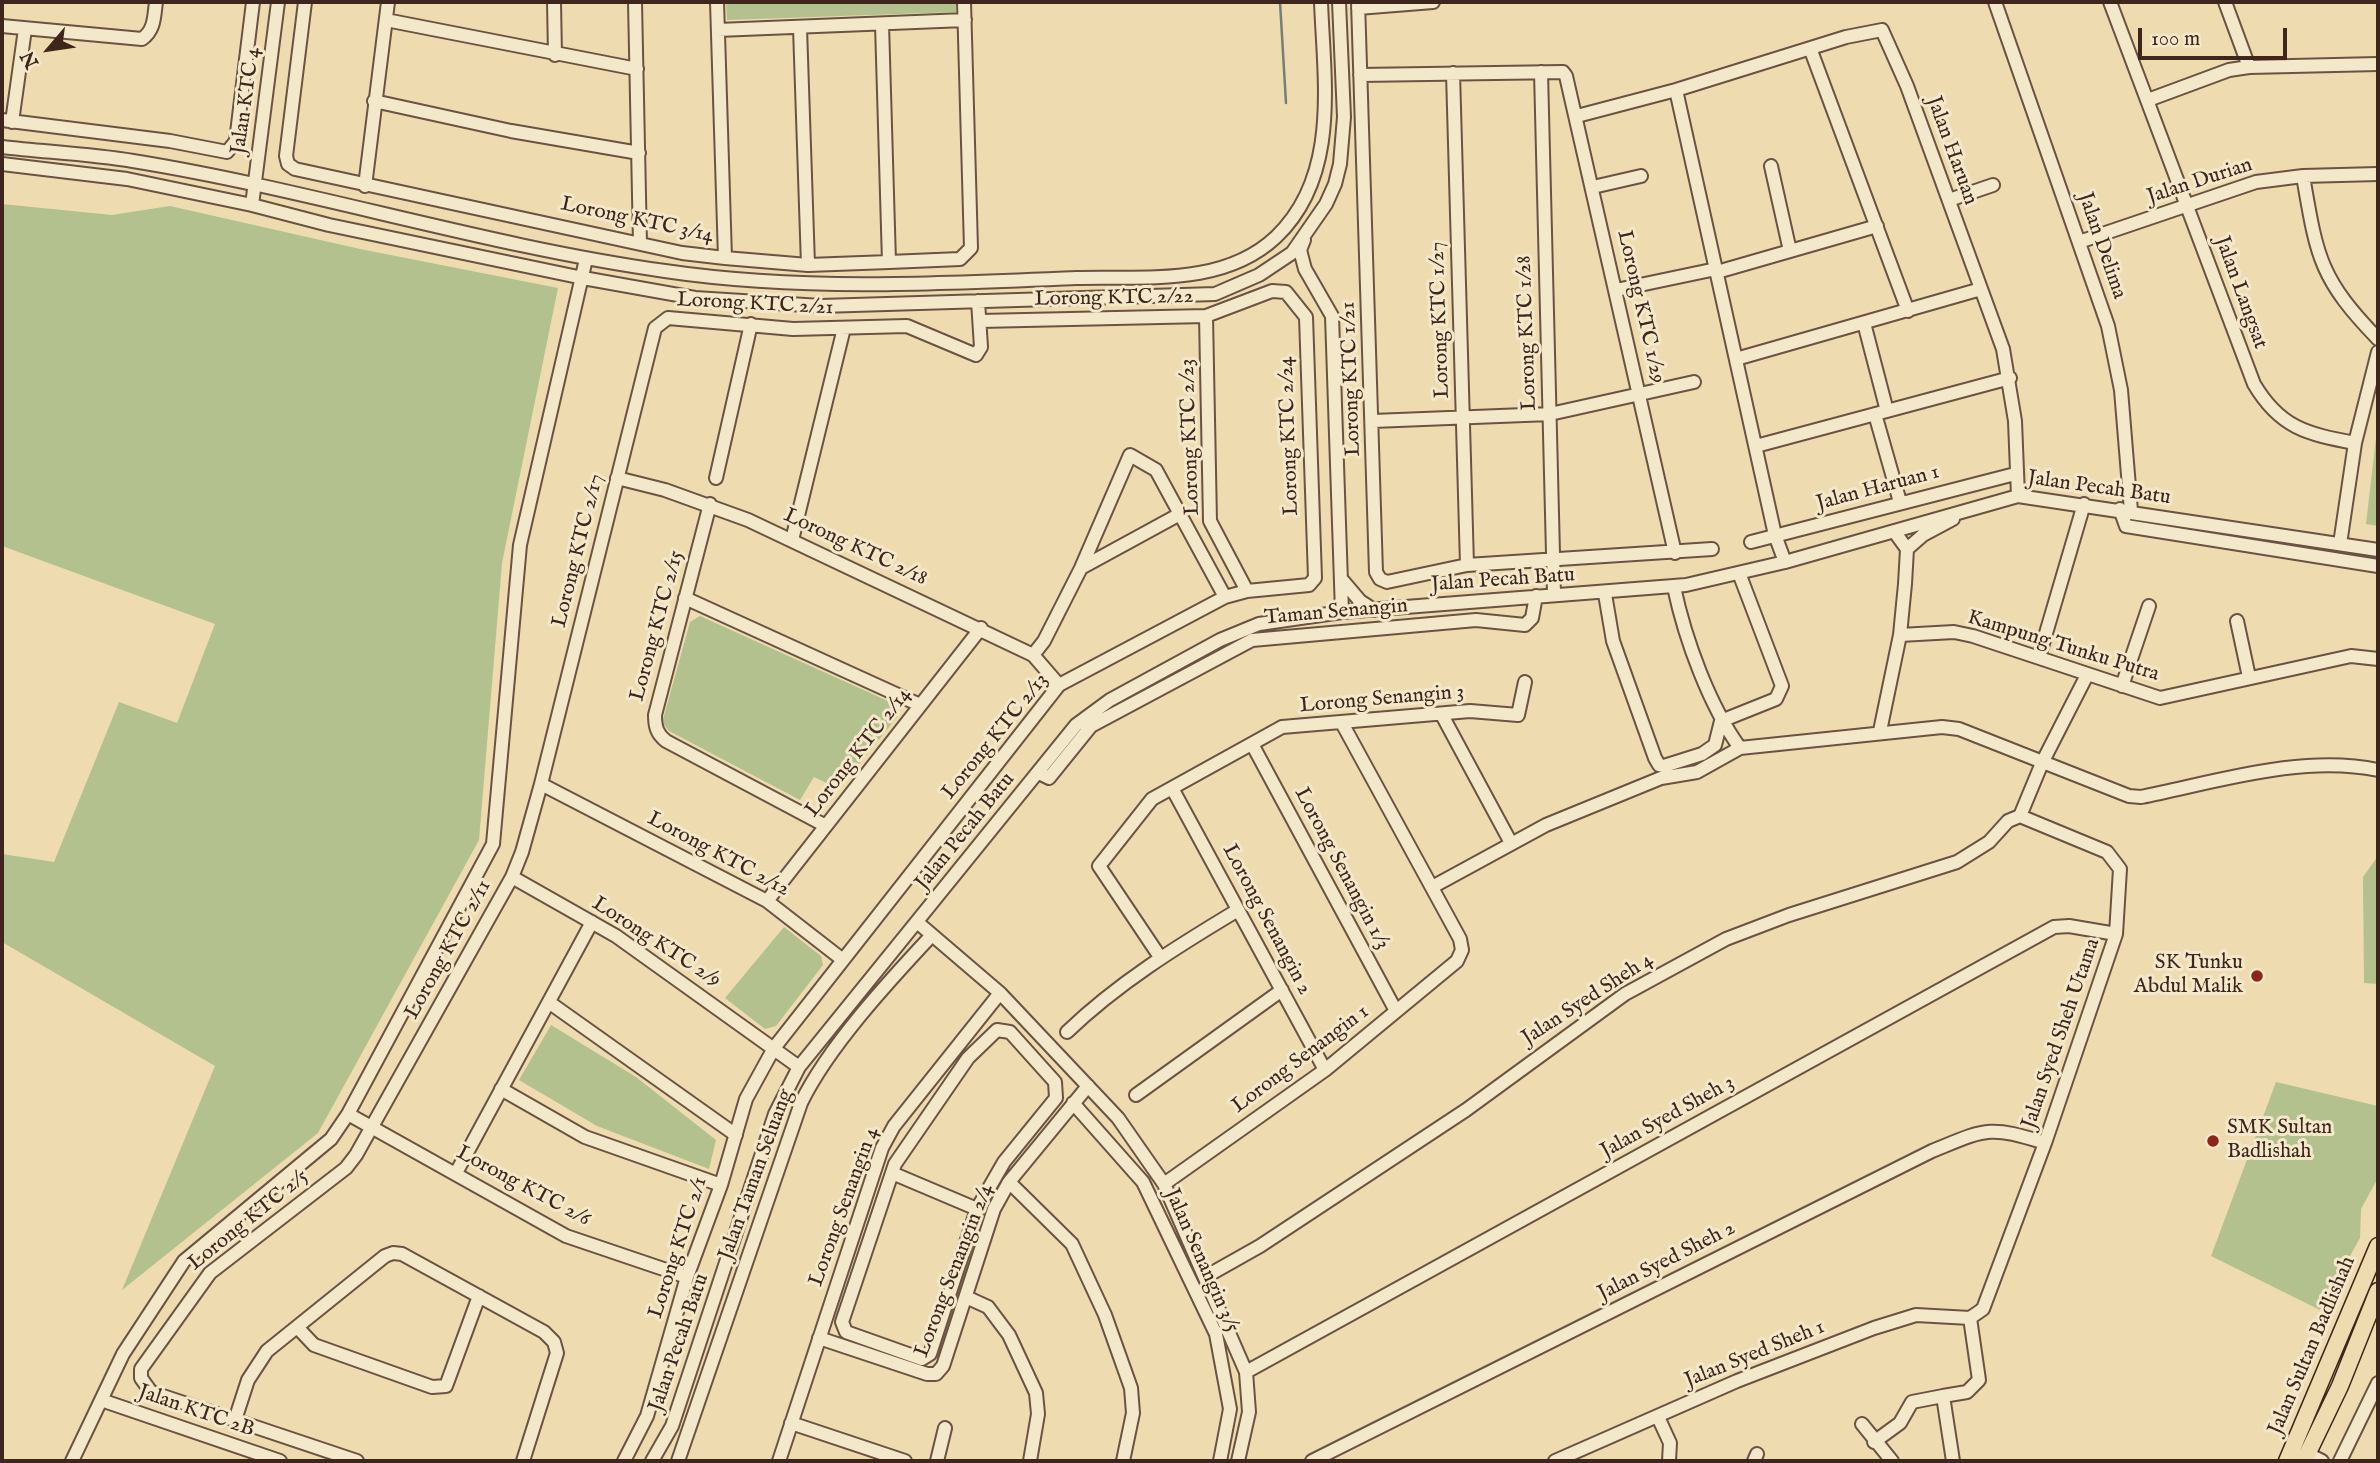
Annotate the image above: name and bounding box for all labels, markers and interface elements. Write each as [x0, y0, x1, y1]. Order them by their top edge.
north arrow [14, 14, 84, 84]
scale bar [2142, 14, 2291, 58]
text: 100 m [2151, 26, 2200, 53]
text: N [16, 46, 45, 72]
street label: Jalan KTC 4 [227, 46, 267, 156]
street label: Jalan Haruan [1920, 93, 1982, 209]
street label: Jalan Durian [2144, 153, 2256, 211]
street label: Jalan Delima [2071, 189, 2131, 303]
street label: Lorong KTC 3/14 [558, 193, 716, 249]
street label: Lorong KTC 1/29 [1610, 228, 1670, 386]
street label: Jalan Langsat [2208, 233, 2272, 353]
street label: Lorong KTC 1/27 [1426, 241, 1456, 399]
street label: Lorong KTC 1/28 [1513, 255, 1543, 411]
street label: Lorong KTC 2/22 [1034, 285, 1194, 313]
street label: Lorong KTC 2/21 [676, 288, 834, 322]
street label: Lorong KTC 1/21 [1337, 301, 1367, 457]
street label: Lorong KTC 2/24 [1275, 356, 1305, 516]
street label: Lorong KTC 2/23 [1176, 358, 1206, 516]
street label: Jalan Haruan 1 [1814, 461, 1942, 517]
street label: Jalan Pecah Batu [2026, 466, 2172, 512]
street label: Lorong KTC 2/17 [548, 472, 610, 630]
street label: Lorong KTC 2/18 [779, 504, 931, 592]
street label: Lorong KTC 2/15 [626, 548, 690, 704]
street label: Jalan Pecah Batu [1430, 563, 1576, 599]
street label: Taman Senangin [1263, 594, 1409, 632]
street label: Kampung Tunku Putra [1964, 606, 2162, 688]
street label: Lorong KTC 2/13 [937, 669, 1055, 805]
street label: Lorong Senangin 3 [1299, 680, 1465, 720]
street label: Lorong KTC 2/14 [801, 683, 917, 823]
street label: Jalan Pecah Batu [911, 768, 1021, 896]
street label: Lorong Senangin 1/3 [1288, 784, 1394, 954]
street label: Lorong KTC 2/12 [643, 807, 793, 903]
street label: Lorong Senangin 2 [1216, 840, 1316, 1000]
street label: Lorong KTC 2/11 [400, 876, 498, 1024]
street label: Lorong KTC 2/9 [587, 892, 725, 994]
street label: Jalan Syed Sheh Utama [2018, 935, 2106, 1133]
street label: Jalan Syed Sheh 4 [1518, 948, 1658, 1052]
place label: SK Tunku Abdul Malik [2134, 951, 2243, 1001]
marker: SK Tunku Abdul Malik [2249, 968, 2265, 984]
street label: Lorong Senangin 1 [1228, 1000, 1374, 1120]
street label: Jalan Syed Sheh 3 [1597, 1071, 1739, 1165]
street label: Jalan Taman Seluang [714, 1086, 800, 1264]
place label: SMK Sultan Badlishah [2227, 1116, 2332, 1166]
street label: Lorong Senangin 4 [805, 1124, 885, 1290]
marker: SMK Sultan Badlishah [2205, 1133, 2221, 1149]
street label: Lorong KTC 2/6 [452, 1141, 594, 1233]
street label: Lorong KTC 2/5 [184, 1165, 314, 1277]
street label: Lorong KTC 2/1 [644, 1174, 714, 1322]
street label: Lorong Senangin 2/4 [910, 1181, 1000, 1361]
street label: Jalan Senangin 3/5 [1158, 1185, 1244, 1337]
street label: Jalan Syed Sheh 2 [1594, 1217, 1740, 1307]
street label: Jalan Sultan Badlishah [2264, 1253, 2362, 1439]
street label: Jalan Pecah Batu [645, 1271, 715, 1415]
street label: Jalan Syed Sheh 1 [1681, 1315, 1829, 1395]
street label: Jalan KTC 2B [135, 1380, 257, 1444]

